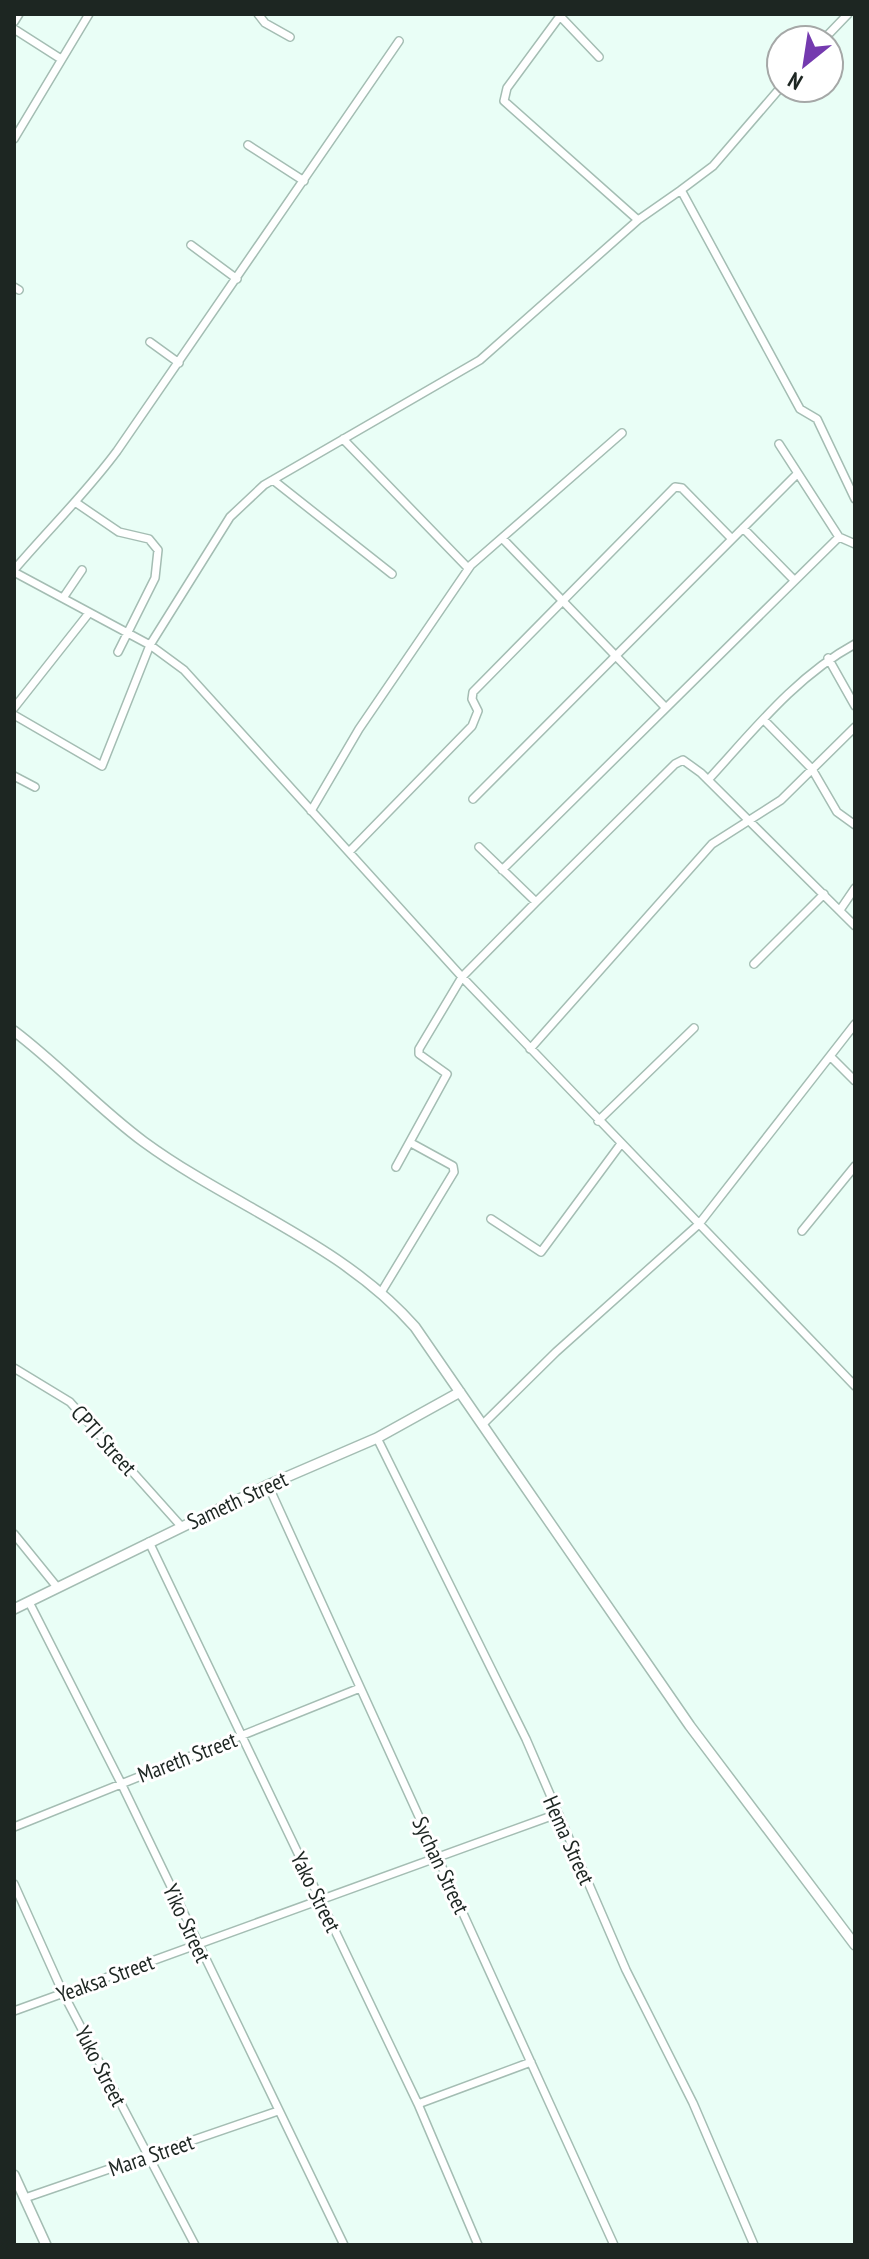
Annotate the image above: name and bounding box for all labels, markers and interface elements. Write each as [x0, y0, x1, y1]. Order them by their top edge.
north arrow [765, 24, 845, 104]
text: N [783, 66, 807, 96]
street label: CPTI Street [65, 1399, 143, 1481]
street label: Sameth Street [182, 1465, 292, 1535]
street label: Mareth Street [133, 1725, 241, 1789]
street label: Hema Street [537, 1791, 601, 1889]
street label: Sychan Street [406, 1812, 476, 1918]
street label: Yako Street [285, 1847, 347, 1937]
street label: Yiko Street [157, 1880, 217, 1966]
street label: Yeaksa Street [53, 1948, 157, 2008]
street label: Yuko Street [69, 2021, 133, 2111]
street label: Mara Street [105, 2127, 197, 2183]

